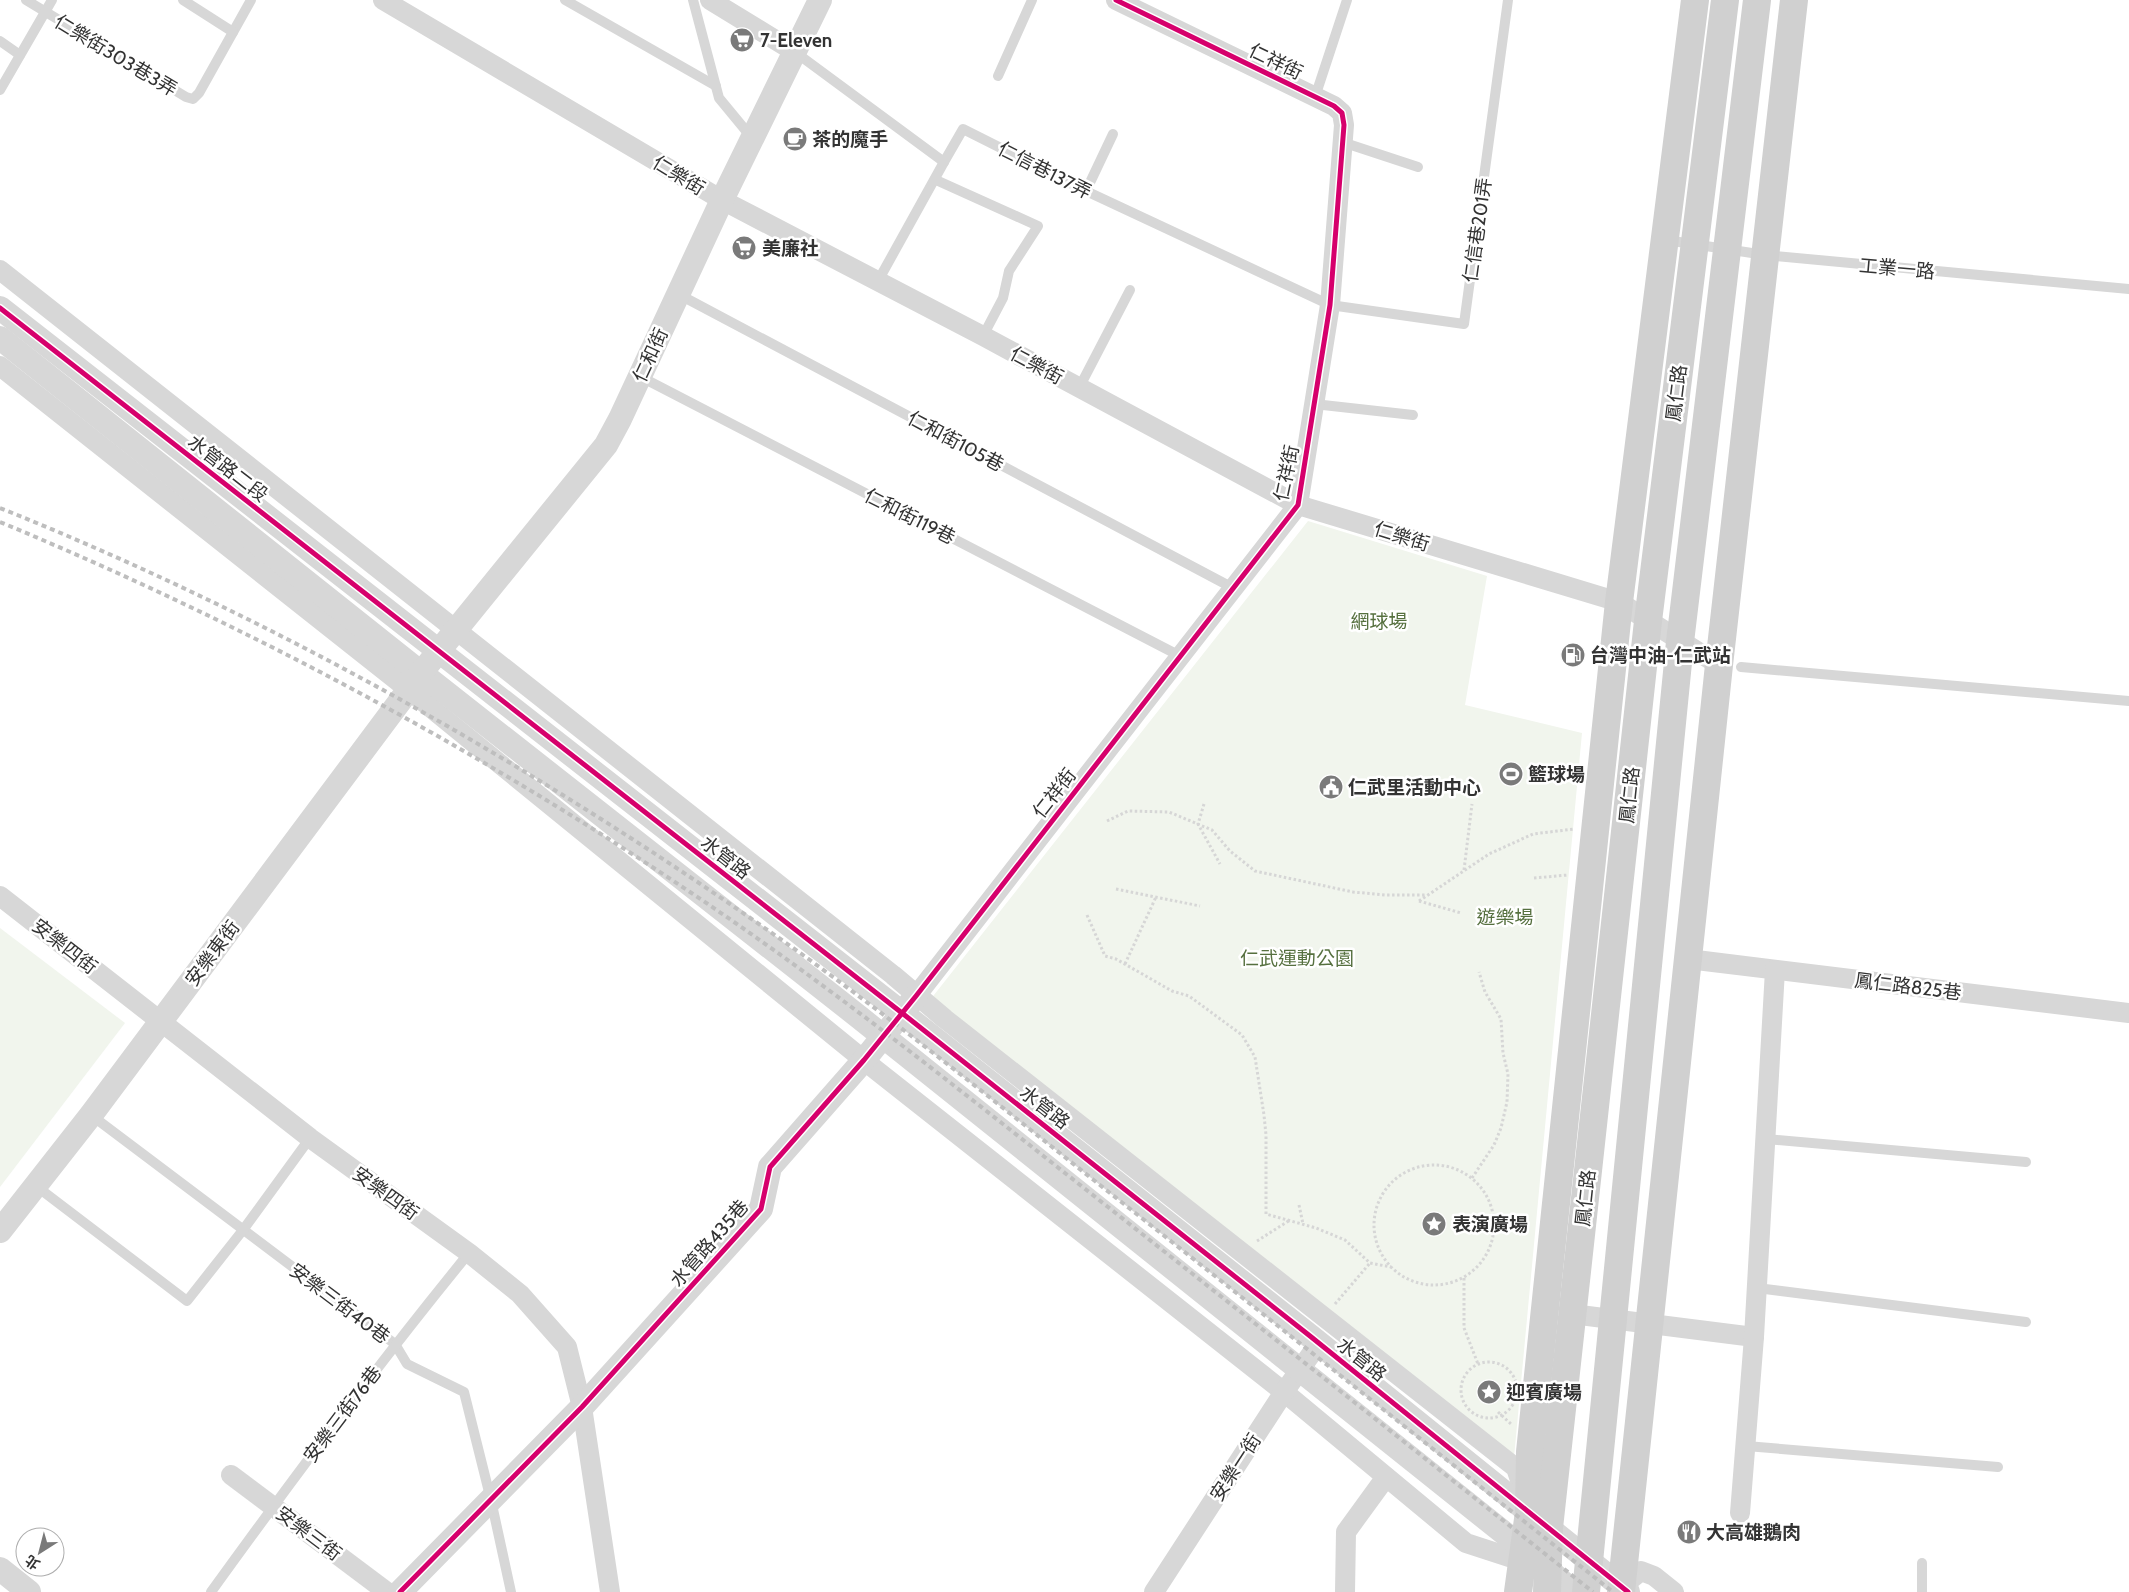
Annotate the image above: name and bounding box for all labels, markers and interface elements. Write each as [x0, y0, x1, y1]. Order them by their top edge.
street label: 仁樂街303巷3弄 [50, 10, 181, 101]
supermarket icon: 7-Eleven [729, 27, 755, 53]
place label: 7-Eleven [760, 29, 832, 52]
street label: 仁祥街 [1245, 39, 1306, 84]
cafe icon: 茶的魔手 [782, 126, 808, 152]
place label: 茶的魔手 [812, 128, 888, 151]
street label: 仁信巷137弄 [994, 137, 1095, 204]
street label: 仁樂街 [648, 151, 709, 200]
street label: 仁信巷201弄 [1459, 176, 1496, 284]
supermarket icon: 美廉社 [731, 235, 757, 261]
place label: 美廉社 [762, 237, 819, 260]
street label: 工業一路 [1858, 254, 1936, 283]
street label: 仁和街 [628, 325, 673, 386]
street label: 仁樂街 [1006, 342, 1067, 389]
street label: 鳳仁路 [1662, 363, 1691, 423]
street label: 仁和街105巷 [904, 406, 1008, 476]
street label: 水管路二段 [183, 430, 272, 507]
street label: 仁祥街 [1269, 443, 1304, 503]
street label: 仁和街119巷 [860, 484, 959, 549]
street label: 仁樂街 [1371, 517, 1432, 556]
park label: 網球場 [1350, 610, 1408, 633]
fuel station icon: 台灣中油-仁武站 [1560, 642, 1586, 668]
place label: 台灣中油-仁武站 [1590, 644, 1731, 667]
sports icon: 籃球場 [1498, 761, 1524, 787]
place label: 籃球場 [1528, 763, 1585, 786]
street label: 仁祥街 [1028, 764, 1081, 823]
street label: 鳳仁路 [1615, 765, 1644, 825]
public building icon: 仁武里活動中心 [1318, 774, 1344, 800]
place label: 仁武里活動中心 [1348, 776, 1481, 799]
street label: 水管路 [696, 831, 755, 884]
park label: 遊樂場 [1476, 906, 1534, 929]
street label: 安樂四街 [28, 914, 102, 979]
street label: 安樂東街 [180, 916, 244, 991]
park label: 仁武運動公園 [1240, 947, 1354, 970]
street label: 鳳仁路825巷 [1853, 969, 1963, 1004]
street label: 水管路 [1015, 1081, 1074, 1134]
street label: 安樂四街 [348, 1162, 423, 1225]
street label: 鳳仁路 [1571, 1168, 1600, 1228]
street label: 水管路435巷 [665, 1195, 753, 1291]
place icon: 表演廣場 [1421, 1211, 1447, 1237]
place label: 表演廣場 [1452, 1213, 1528, 1236]
street label: 安樂三街40巷 [285, 1258, 394, 1348]
street label: 水管路 [1332, 1333, 1391, 1386]
street label: 安樂三街76巷 [299, 1361, 386, 1467]
place icon: 迎賓廣場 [1476, 1379, 1502, 1405]
place label: 迎賓廣場 [1506, 1381, 1582, 1404]
street label: 安樂一街 [1205, 1429, 1266, 1505]
street label: 安樂三街 [271, 1501, 346, 1565]
restaurant icon: 大高雄鵝肉 [1676, 1519, 1702, 1545]
place label: 大高雄鵝肉 [1706, 1521, 1801, 1544]
north arrow [15, 1527, 65, 1577]
text: 北 [21, 1551, 43, 1574]

